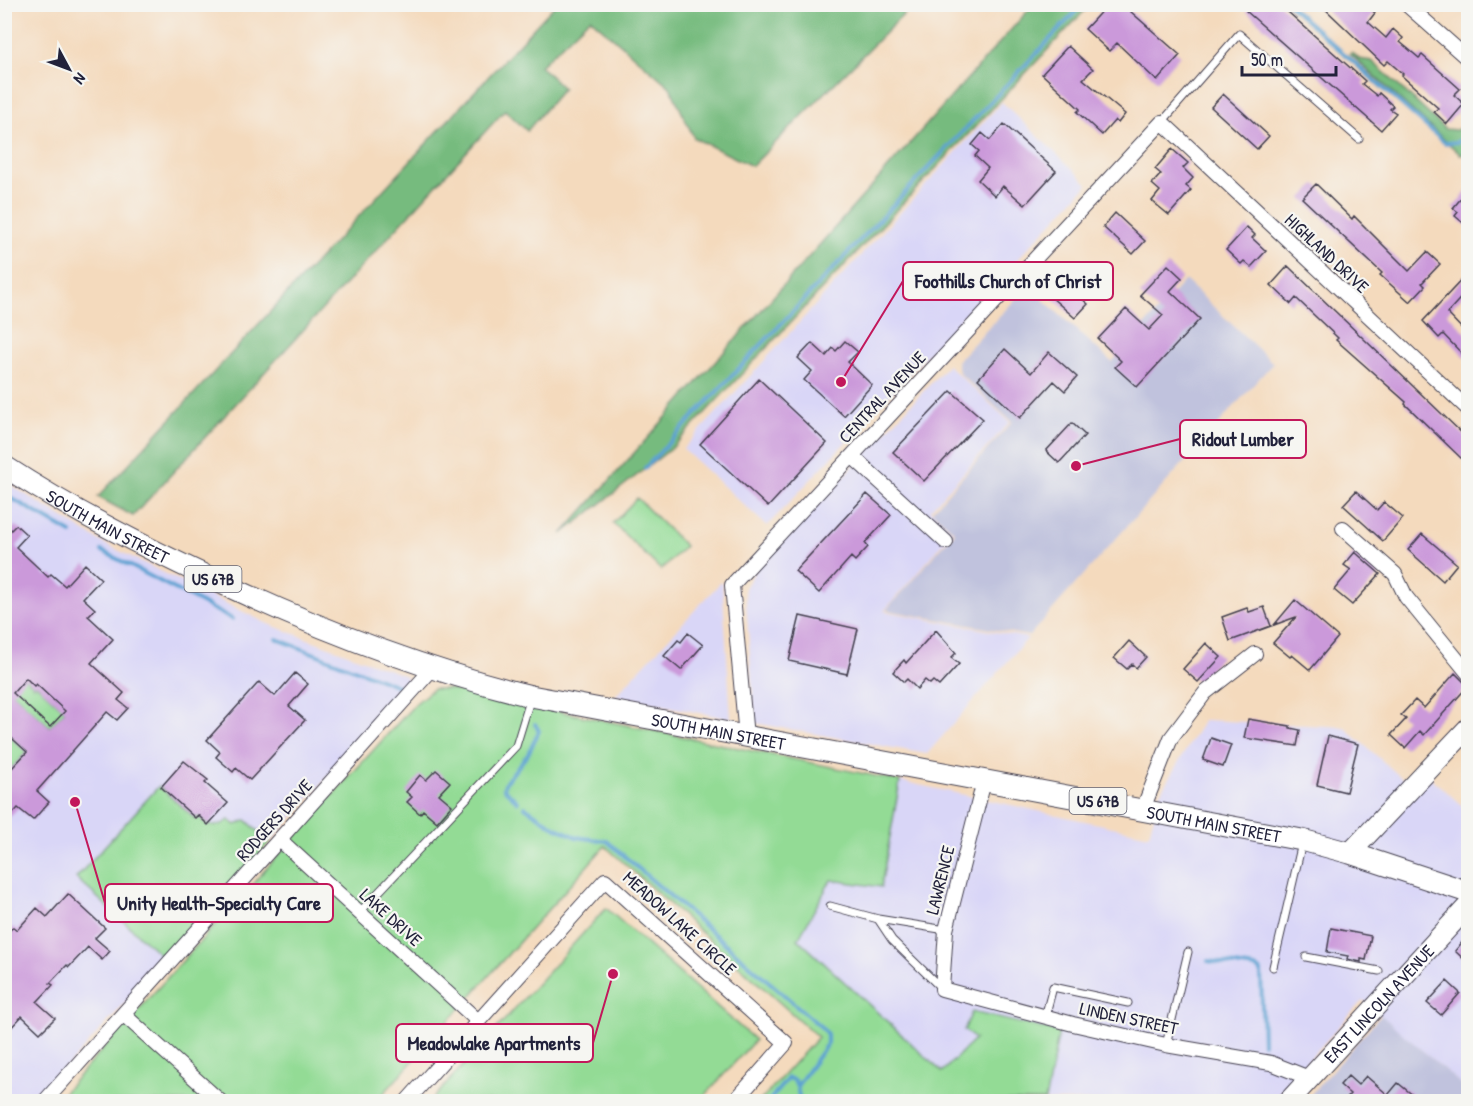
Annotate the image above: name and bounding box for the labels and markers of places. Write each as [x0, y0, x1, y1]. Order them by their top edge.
callout: Foothills Church of Christ [903, 262, 1113, 300]
callout: Ridout Lumber [1180, 420, 1306, 458]
callout: Unity Health-Specialty Care [105, 884, 333, 922]
callout: Meadowlake Apartments [396, 1024, 593, 1062]

